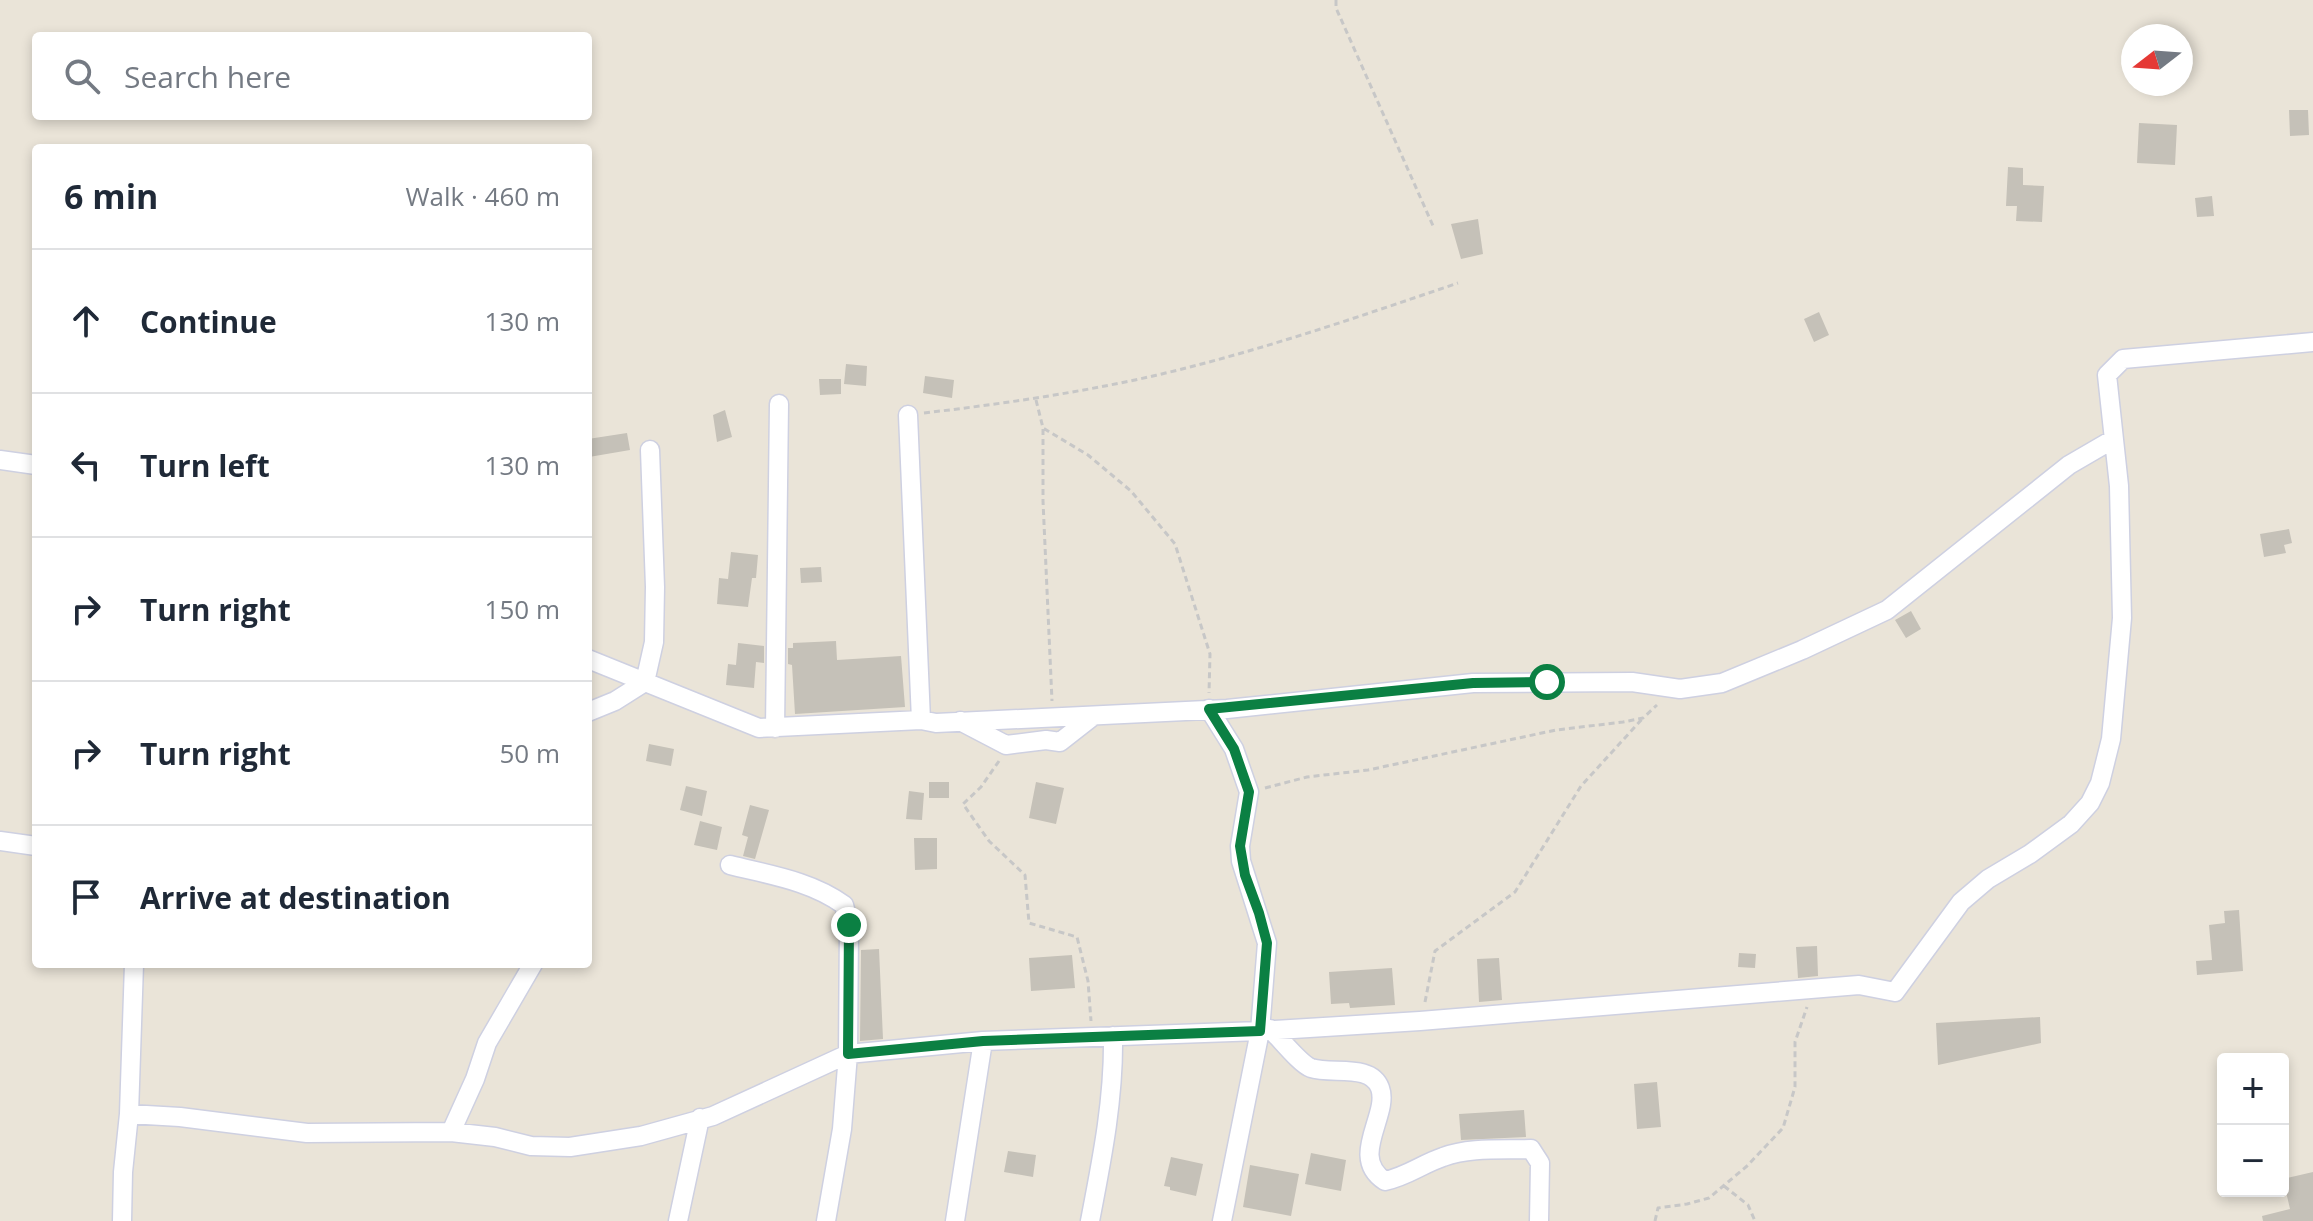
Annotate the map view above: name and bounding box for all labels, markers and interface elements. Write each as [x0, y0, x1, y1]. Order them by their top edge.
north arrow [2121, 24, 2193, 96]
search box [32, 32, 592, 120]
icon: search [60, 54, 104, 98]
text: Search here [124, 56, 291, 97]
text: 6 min [64, 173, 158, 219]
text: Walk · 460 m [406, 178, 560, 214]
icon: ahead [64, 299, 108, 343]
text: Continue [140, 301, 277, 342]
text: 130 m [485, 303, 560, 339]
icon: left [64, 443, 108, 487]
text: Turn left [140, 445, 270, 486]
text: 130 m [485, 447, 560, 483]
icon: right [64, 587, 108, 631]
text: Turn right [140, 589, 291, 630]
text: 150 m [485, 591, 560, 627]
route start [1529, 664, 1565, 700]
icon: right [64, 731, 108, 775]
text: Turn right [140, 733, 291, 774]
text: 50 m [499, 735, 560, 771]
icon: arrive [64, 875, 108, 919]
text: Arrive at destination [140, 877, 451, 918]
route end [831, 907, 867, 943]
map controls [2217, 1053, 2289, 1197]
button: + [2217, 1053, 2289, 1125]
button: − [2217, 1125, 2289, 1197]

